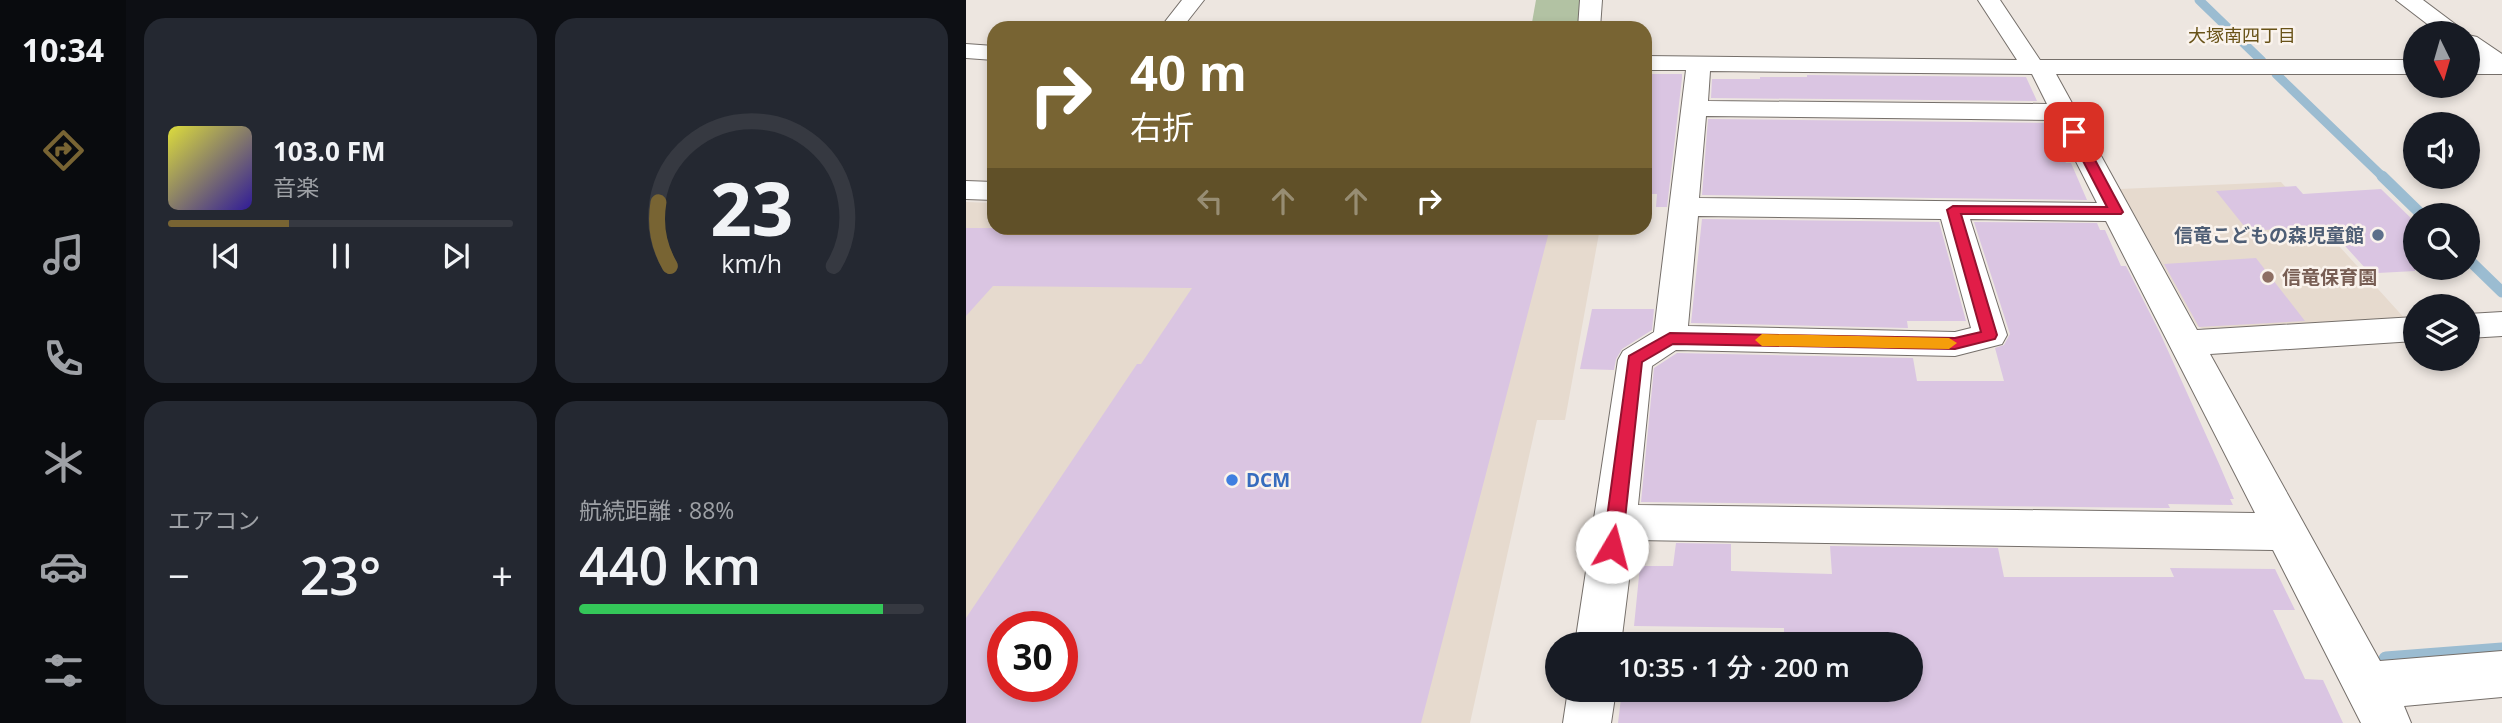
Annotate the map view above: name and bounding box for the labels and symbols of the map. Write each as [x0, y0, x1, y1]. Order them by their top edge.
north arrow [2403, 21, 2480, 98]
district label: 大塚南四丁目 [2188, 23, 2296, 47]
pin [2044, 102, 2104, 162]
place label: 信竜こどもの森児童館 [2174, 222, 2364, 248]
marker: 信竜こどもの森児童館 [2370, 227, 2386, 243]
place label: 信竜保育園 [2282, 264, 2377, 290]
marker: 信竜保育園 [2260, 269, 2276, 285]
place label: DCM [1246, 467, 1290, 493]
marker: DCM [1224, 472, 1240, 488]
position arrow [1575, 510, 1649, 584]
speed limit sign: 30 [987, 611, 1078, 702]

